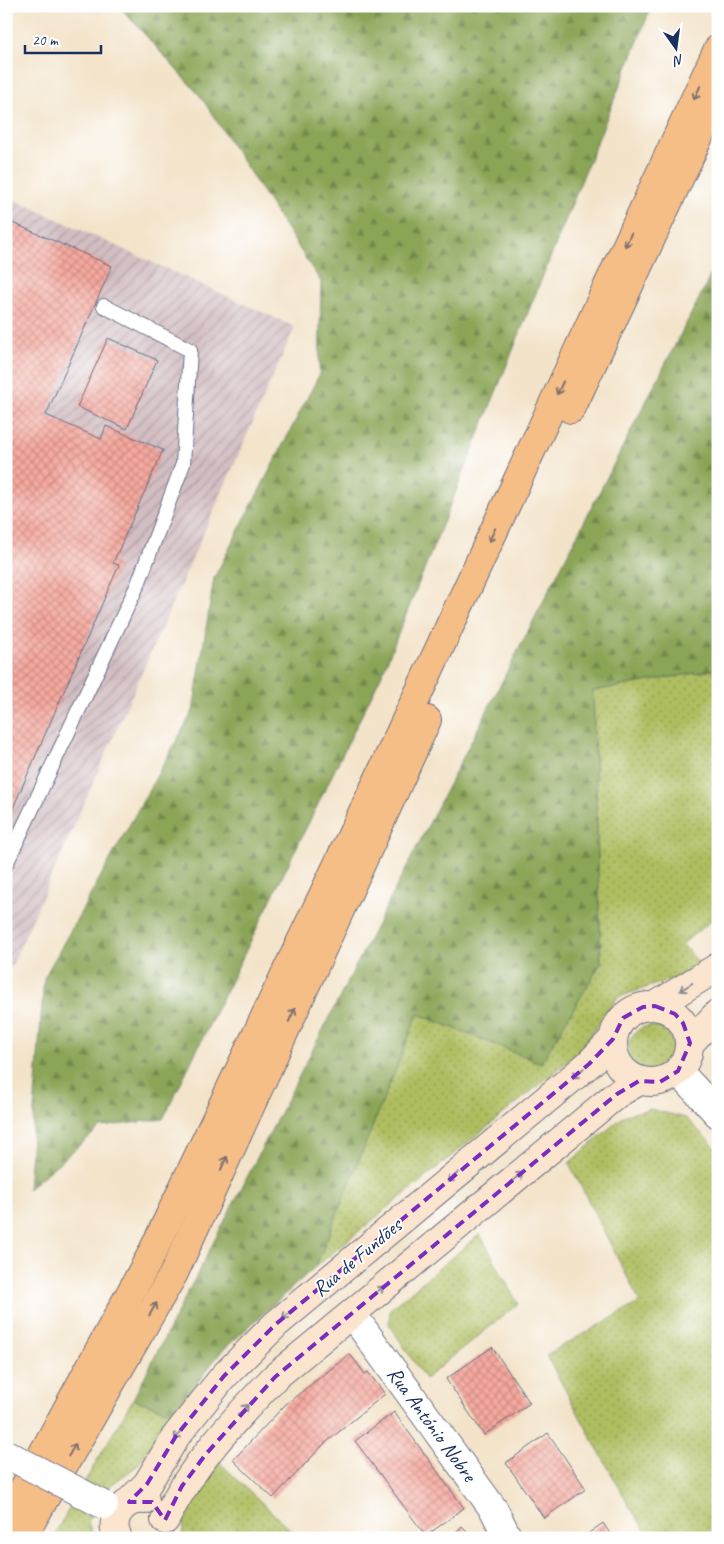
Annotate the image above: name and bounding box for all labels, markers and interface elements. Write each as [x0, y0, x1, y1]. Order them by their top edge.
scale bar [25, 22, 101, 54]
north arrow [652, 22, 702, 72]
text: 20 m [32, 31, 59, 50]
text: N [671, 51, 685, 70]
one-way arrow [692, 85, 701, 100]
one-way arrow [623, 232, 632, 247]
one-way arrow [554, 380, 564, 395]
one-way arrow [486, 528, 496, 543]
one-way arrow [680, 982, 694, 992]
one-way arrow [287, 1008, 297, 1023]
one-way arrow [572, 1067, 585, 1078]
one-way arrow [220, 1156, 229, 1171]
one-way arrow [447, 1171, 460, 1182]
one-way arrow [510, 1171, 523, 1182]
street label: Rua de Fundões [307, 1211, 408, 1302]
one-way arrow [372, 1286, 385, 1297]
one-way arrow [148, 1301, 158, 1316]
one-way arrow [282, 1309, 295, 1320]
street label: Rua António Nobre [382, 1362, 484, 1488]
one-way arrow [237, 1404, 249, 1416]
one-way arrow [173, 1427, 184, 1440]
one-way arrow [68, 1443, 78, 1457]

